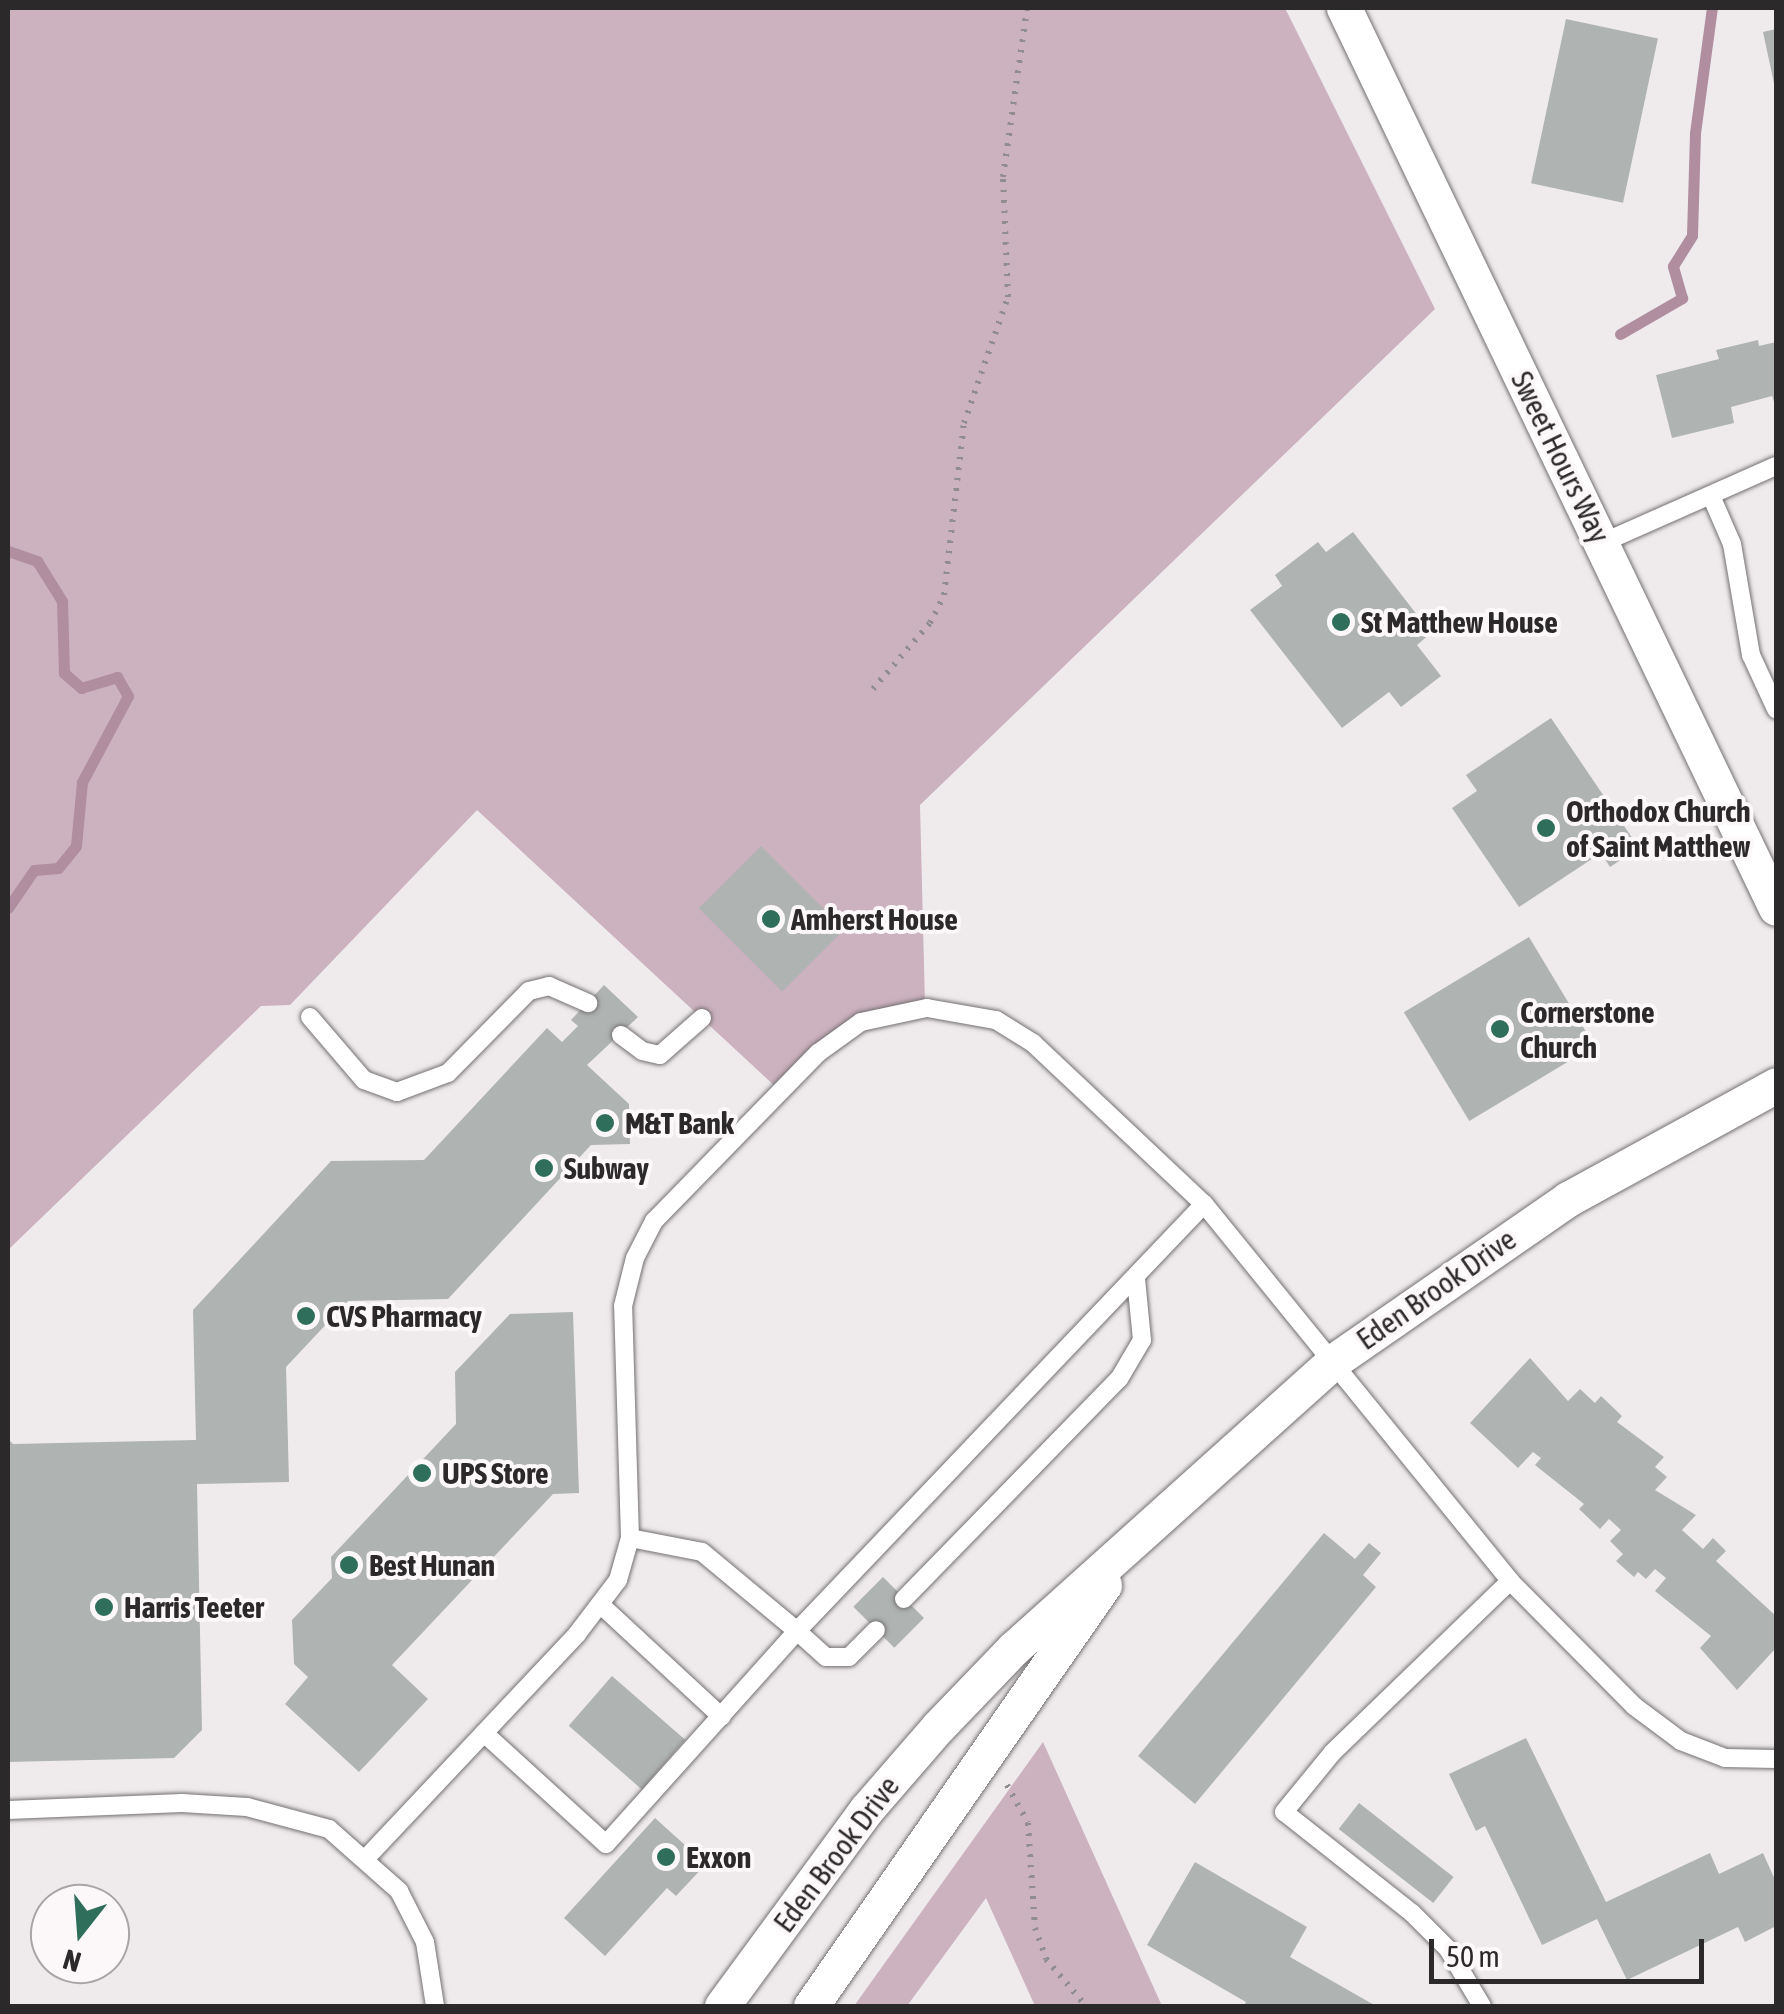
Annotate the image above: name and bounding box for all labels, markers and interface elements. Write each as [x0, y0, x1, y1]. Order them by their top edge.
street label: Sweet Hours Way [1504, 365, 1618, 549]
place label: St Matthew House [1361, 604, 1558, 640]
marker: St Matthew House [1330, 611, 1352, 633]
place label: Orthodox Church of Saint Matthew [1566, 793, 1751, 864]
marker: Orthodox Church of Saint Matthew [1535, 817, 1557, 839]
place label: Amherst House [791, 901, 958, 937]
marker: Amherst House [760, 908, 782, 930]
place label: Cornerstone Church [1520, 994, 1655, 1064]
marker: Cornerstone Church [1489, 1018, 1511, 1040]
place label: M&T Bank [625, 1105, 734, 1141]
marker: M&T Bank [594, 1112, 616, 1134]
place label: Subway [564, 1150, 649, 1186]
marker: Subway [533, 1157, 555, 1179]
street label: Eden Brook Drive [1349, 1221, 1523, 1357]
place label: CVS Pharmacy [326, 1298, 482, 1334]
marker: CVS Pharmacy [295, 1305, 317, 1327]
place label: UPS Store [442, 1455, 549, 1491]
marker: UPS Store [411, 1462, 433, 1484]
place label: Best Hunan [369, 1547, 495, 1583]
marker: Best Hunan [338, 1554, 360, 1576]
place label: Harris Teeter [124, 1589, 264, 1625]
marker: Harris Teeter [93, 1596, 115, 1618]
street label: Eden Brook Drive [766, 1769, 906, 1939]
place label: Exxon [686, 1839, 751, 1875]
marker: Exxon [655, 1846, 677, 1868]
north arrow [30, 1884, 130, 1984]
scale bar [1434, 1919, 1709, 1981]
text: 50 m [1446, 1939, 1500, 1973]
text: N [59, 1943, 84, 1978]

